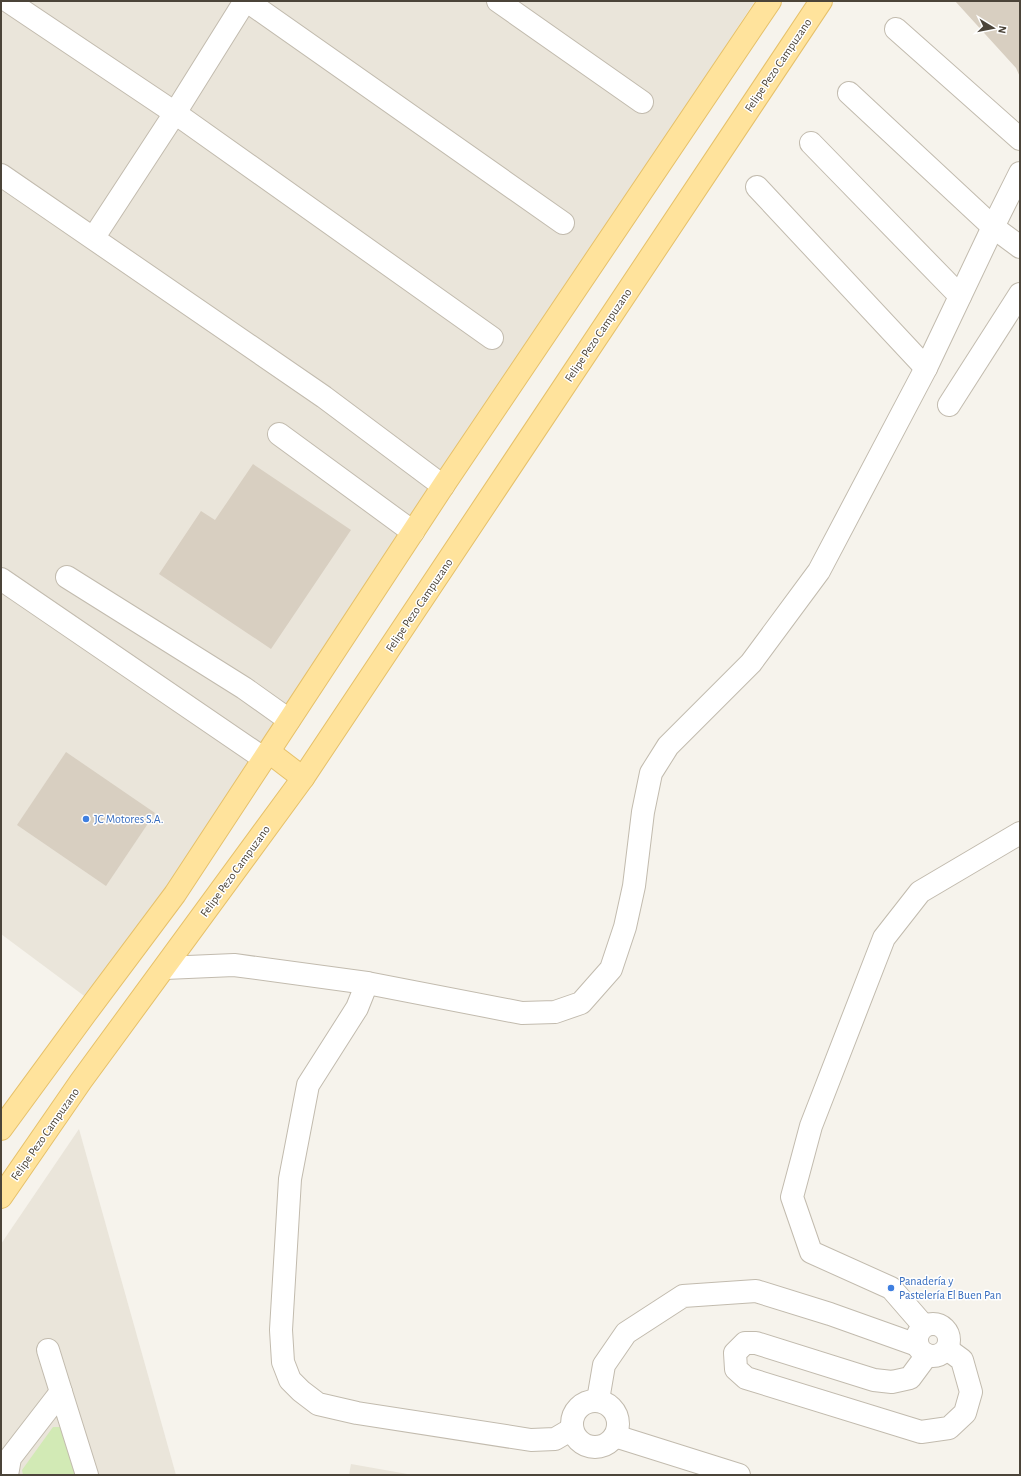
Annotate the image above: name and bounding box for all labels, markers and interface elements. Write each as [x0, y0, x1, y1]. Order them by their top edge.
north arrow [973, 8, 1013, 48]
street label: Felipe Pezo Campuzano [742, 16, 814, 114]
text: N [996, 25, 1008, 34]
street label: Felipe Pezo Campuzano [562, 286, 634, 384]
street label: Felipe Pezo Campuzano [383, 556, 455, 654]
place label: JC Motores S.A. [94, 813, 163, 825]
marker: JC Motores S.A. [81, 814, 91, 824]
street label: Felipe Pezo Campuzano [198, 823, 272, 919]
street label: Felipe Pezo Campuzano [9, 1086, 81, 1182]
place label: Panadería y Pastelería El Buen Pan [899, 1275, 1001, 1301]
marker: Panadería y Pastelería El Buen Pan [886, 1283, 896, 1293]

